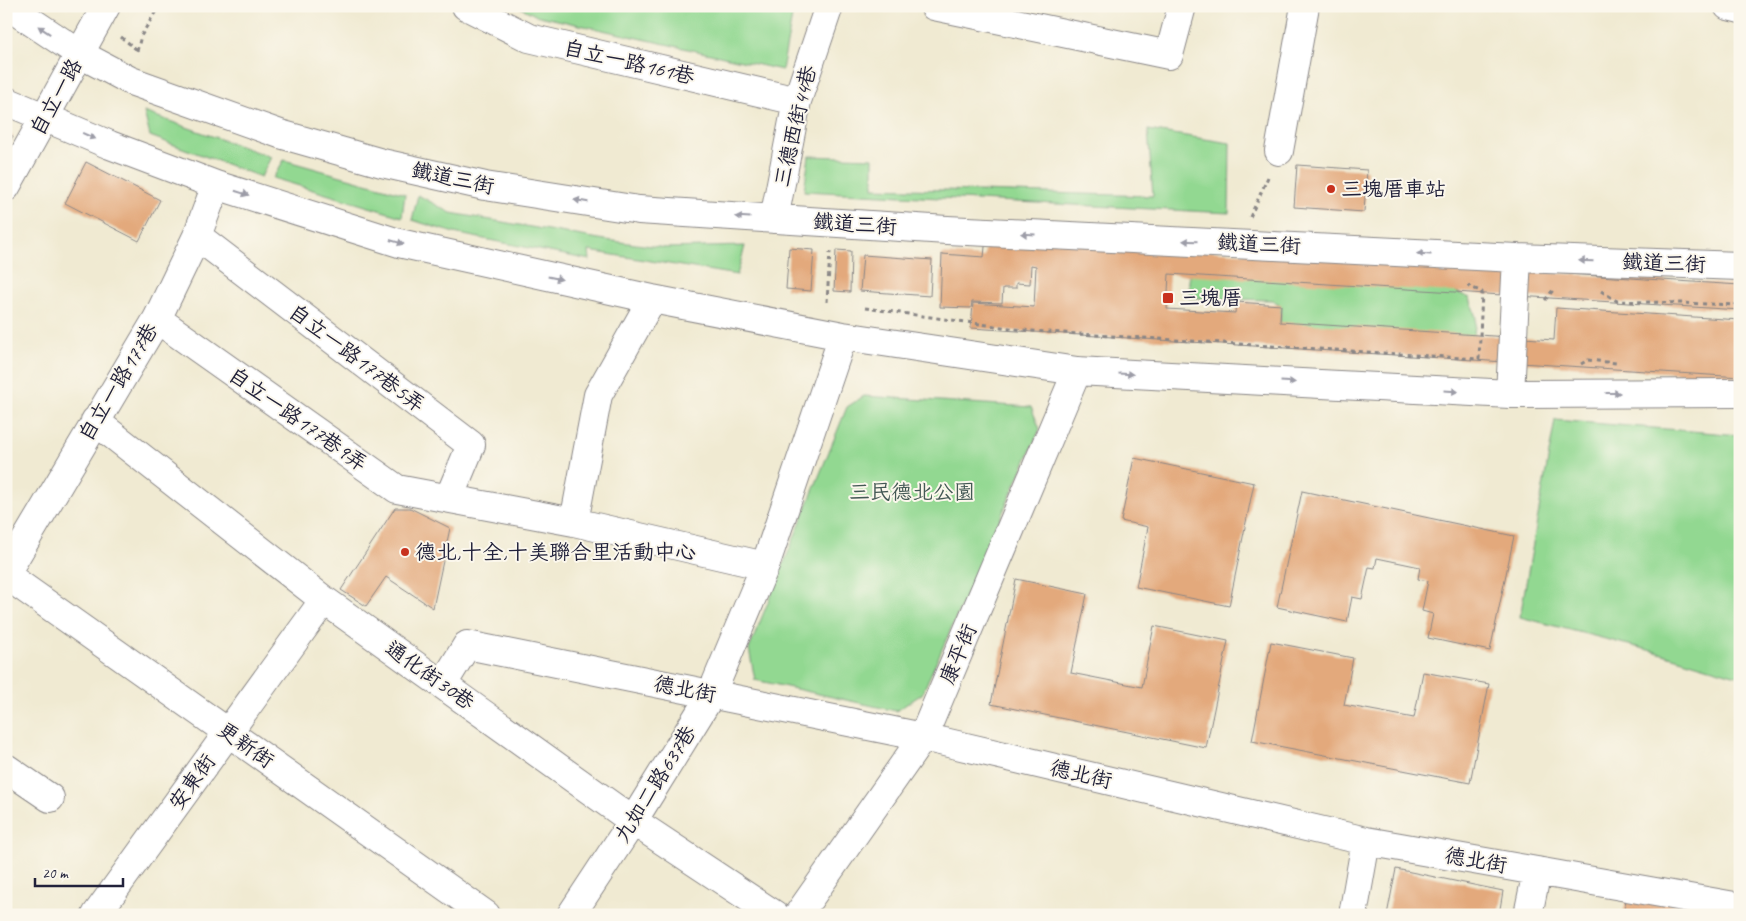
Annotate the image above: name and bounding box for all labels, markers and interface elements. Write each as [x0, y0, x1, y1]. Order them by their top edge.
one-way arrow [37, 25, 51, 35]
street label: 自立一路161巷 [561, 34, 697, 90]
street label: 自立一路 [24, 54, 88, 140]
street label: 三德西街44巷 [768, 63, 822, 189]
one-way arrow [82, 133, 97, 141]
street label: 鐵道三街 [409, 157, 497, 199]
place label: 三塊厝車站 [1341, 176, 1446, 202]
marker: 三塊厝車站 [1325, 183, 1337, 195]
one-way arrow [234, 190, 249, 198]
one-way arrow [573, 197, 589, 205]
street label: 鐵道三街 [812, 208, 898, 240]
one-way arrow [735, 213, 751, 221]
one-way arrow [1019, 229, 1035, 237]
street label: 鐵道三街 [1216, 229, 1302, 259]
one-way arrow [1182, 236, 1198, 244]
one-way arrow [389, 238, 404, 246]
one-way arrow [1415, 249, 1431, 257]
street label: 鐵道三街 [1622, 249, 1706, 277]
one-way arrow [1578, 256, 1594, 264]
one-way arrow [548, 274, 563, 282]
place label: 三塊厝 [1179, 285, 1242, 311]
marker: 三塊厝 [1161, 291, 1175, 305]
street label: 自立一路177巷5弄 [284, 298, 430, 418]
street label: 自立一路177巷 [73, 318, 163, 446]
street label: 自立一路177巷9弄 [223, 361, 373, 477]
one-way arrow [1118, 370, 1134, 378]
one-way arrow [1281, 379, 1297, 387]
one-way arrow [1443, 387, 1459, 395]
one-way arrow [1605, 389, 1621, 397]
park label: 三民德北公園 [849, 479, 975, 505]
place label: 德北,十全,十美聯合里活動中心 [415, 539, 696, 565]
marker: 德北,十全,十美聯合里活動中心 [399, 546, 411, 558]
street label: 康平街 [934, 620, 982, 688]
street label: 通化街30巷 [380, 635, 480, 715]
street label: 德北街 [652, 670, 718, 708]
street label: 更新街 [213, 716, 279, 774]
street label: 九如二路637巷 [609, 721, 701, 847]
street label: 安東街 [163, 749, 221, 815]
street label: 德北街 [1047, 754, 1115, 794]
street label: 德北街 [1443, 842, 1509, 878]
scale bar [35, 856, 122, 888]
text: 20 m [42, 864, 69, 883]

